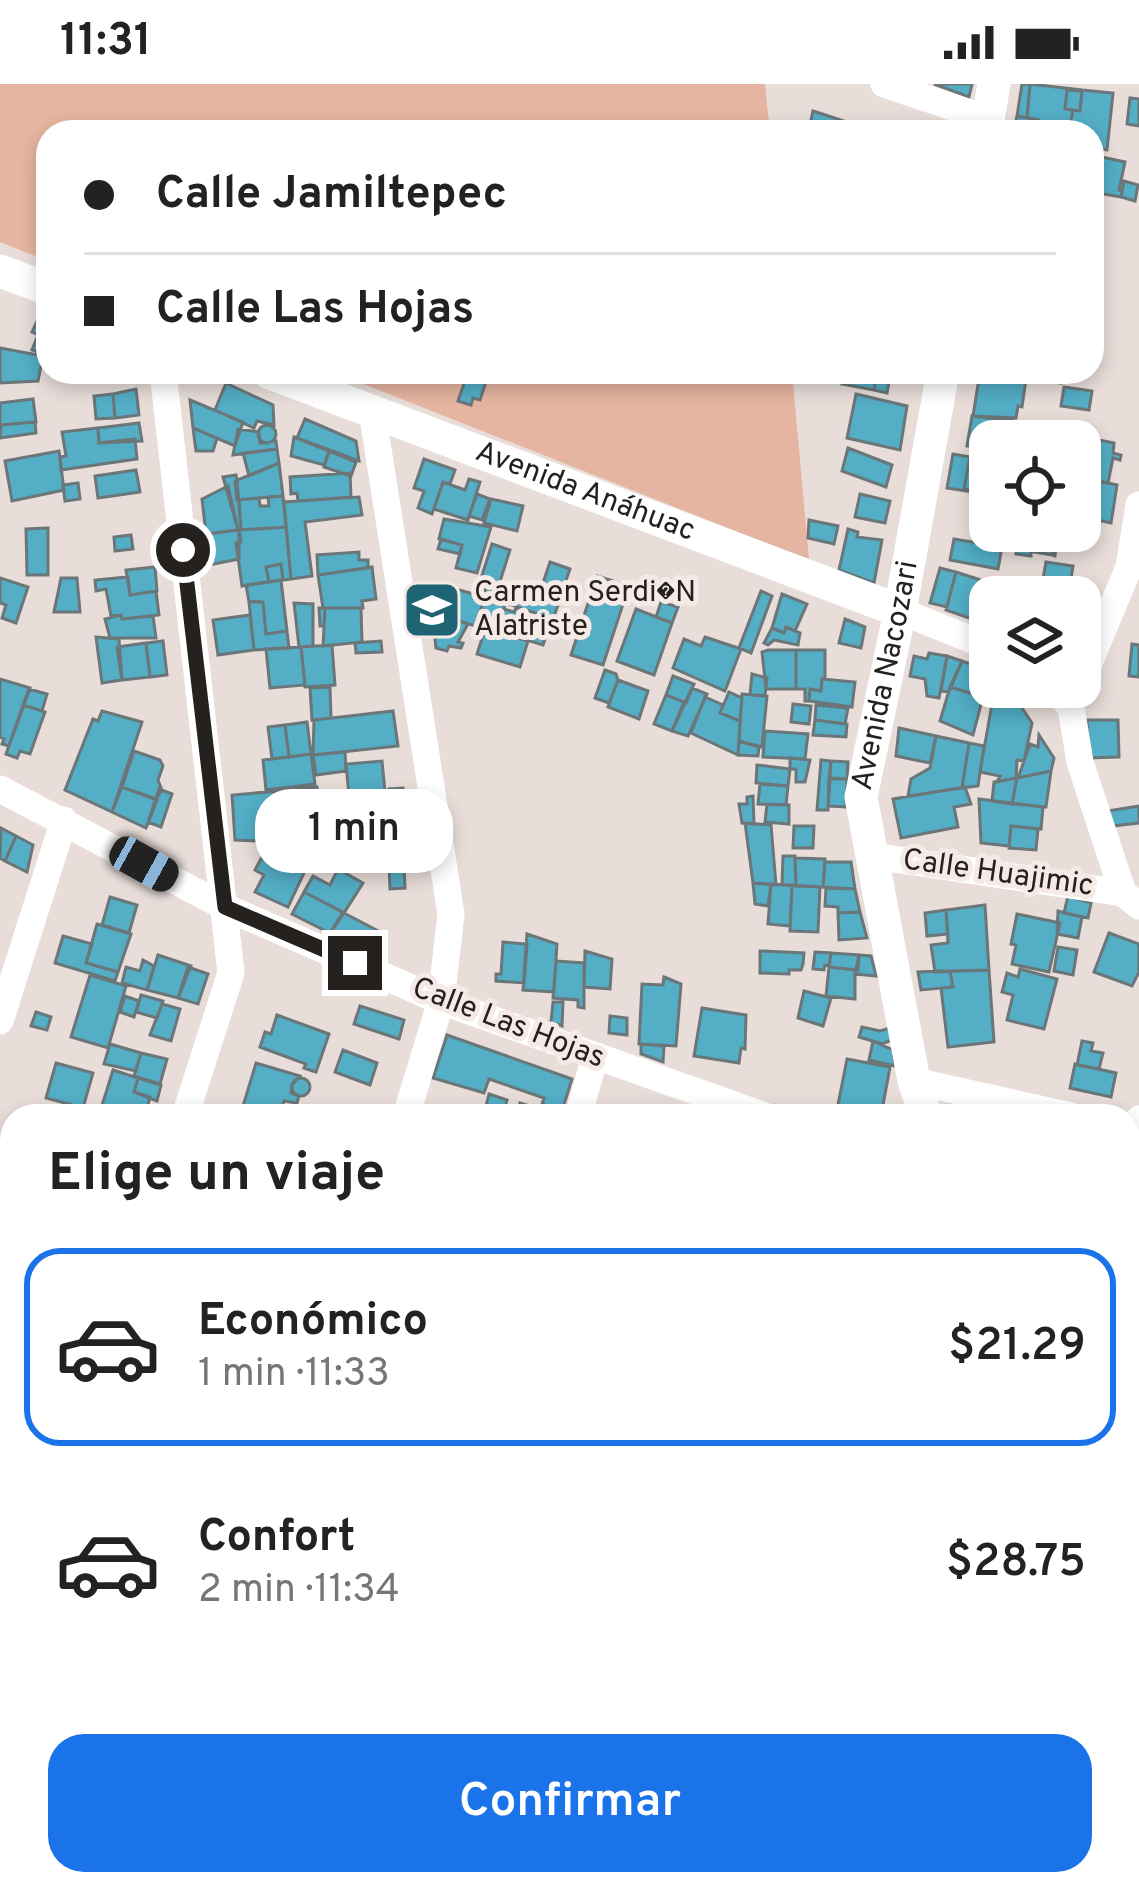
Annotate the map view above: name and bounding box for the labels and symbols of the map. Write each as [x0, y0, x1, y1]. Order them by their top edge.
street label: Avenida Anáhuac [470, 434, 700, 550]
route start [156, 523, 210, 577]
street label: Avenida Nacozari [844, 558, 927, 794]
place label: Carmen Serdi�N Alatriste [474, 575, 696, 646]
school or university icon: Carmen Serdi�N Alatriste [401, 579, 463, 641]
callout: 1 min [256, 789, 454, 873]
car [104, 831, 184, 897]
street label: Calle Huajimic [900, 842, 1096, 906]
route end [328, 936, 382, 990]
street label: Calle Las Hojas [407, 970, 609, 1078]

